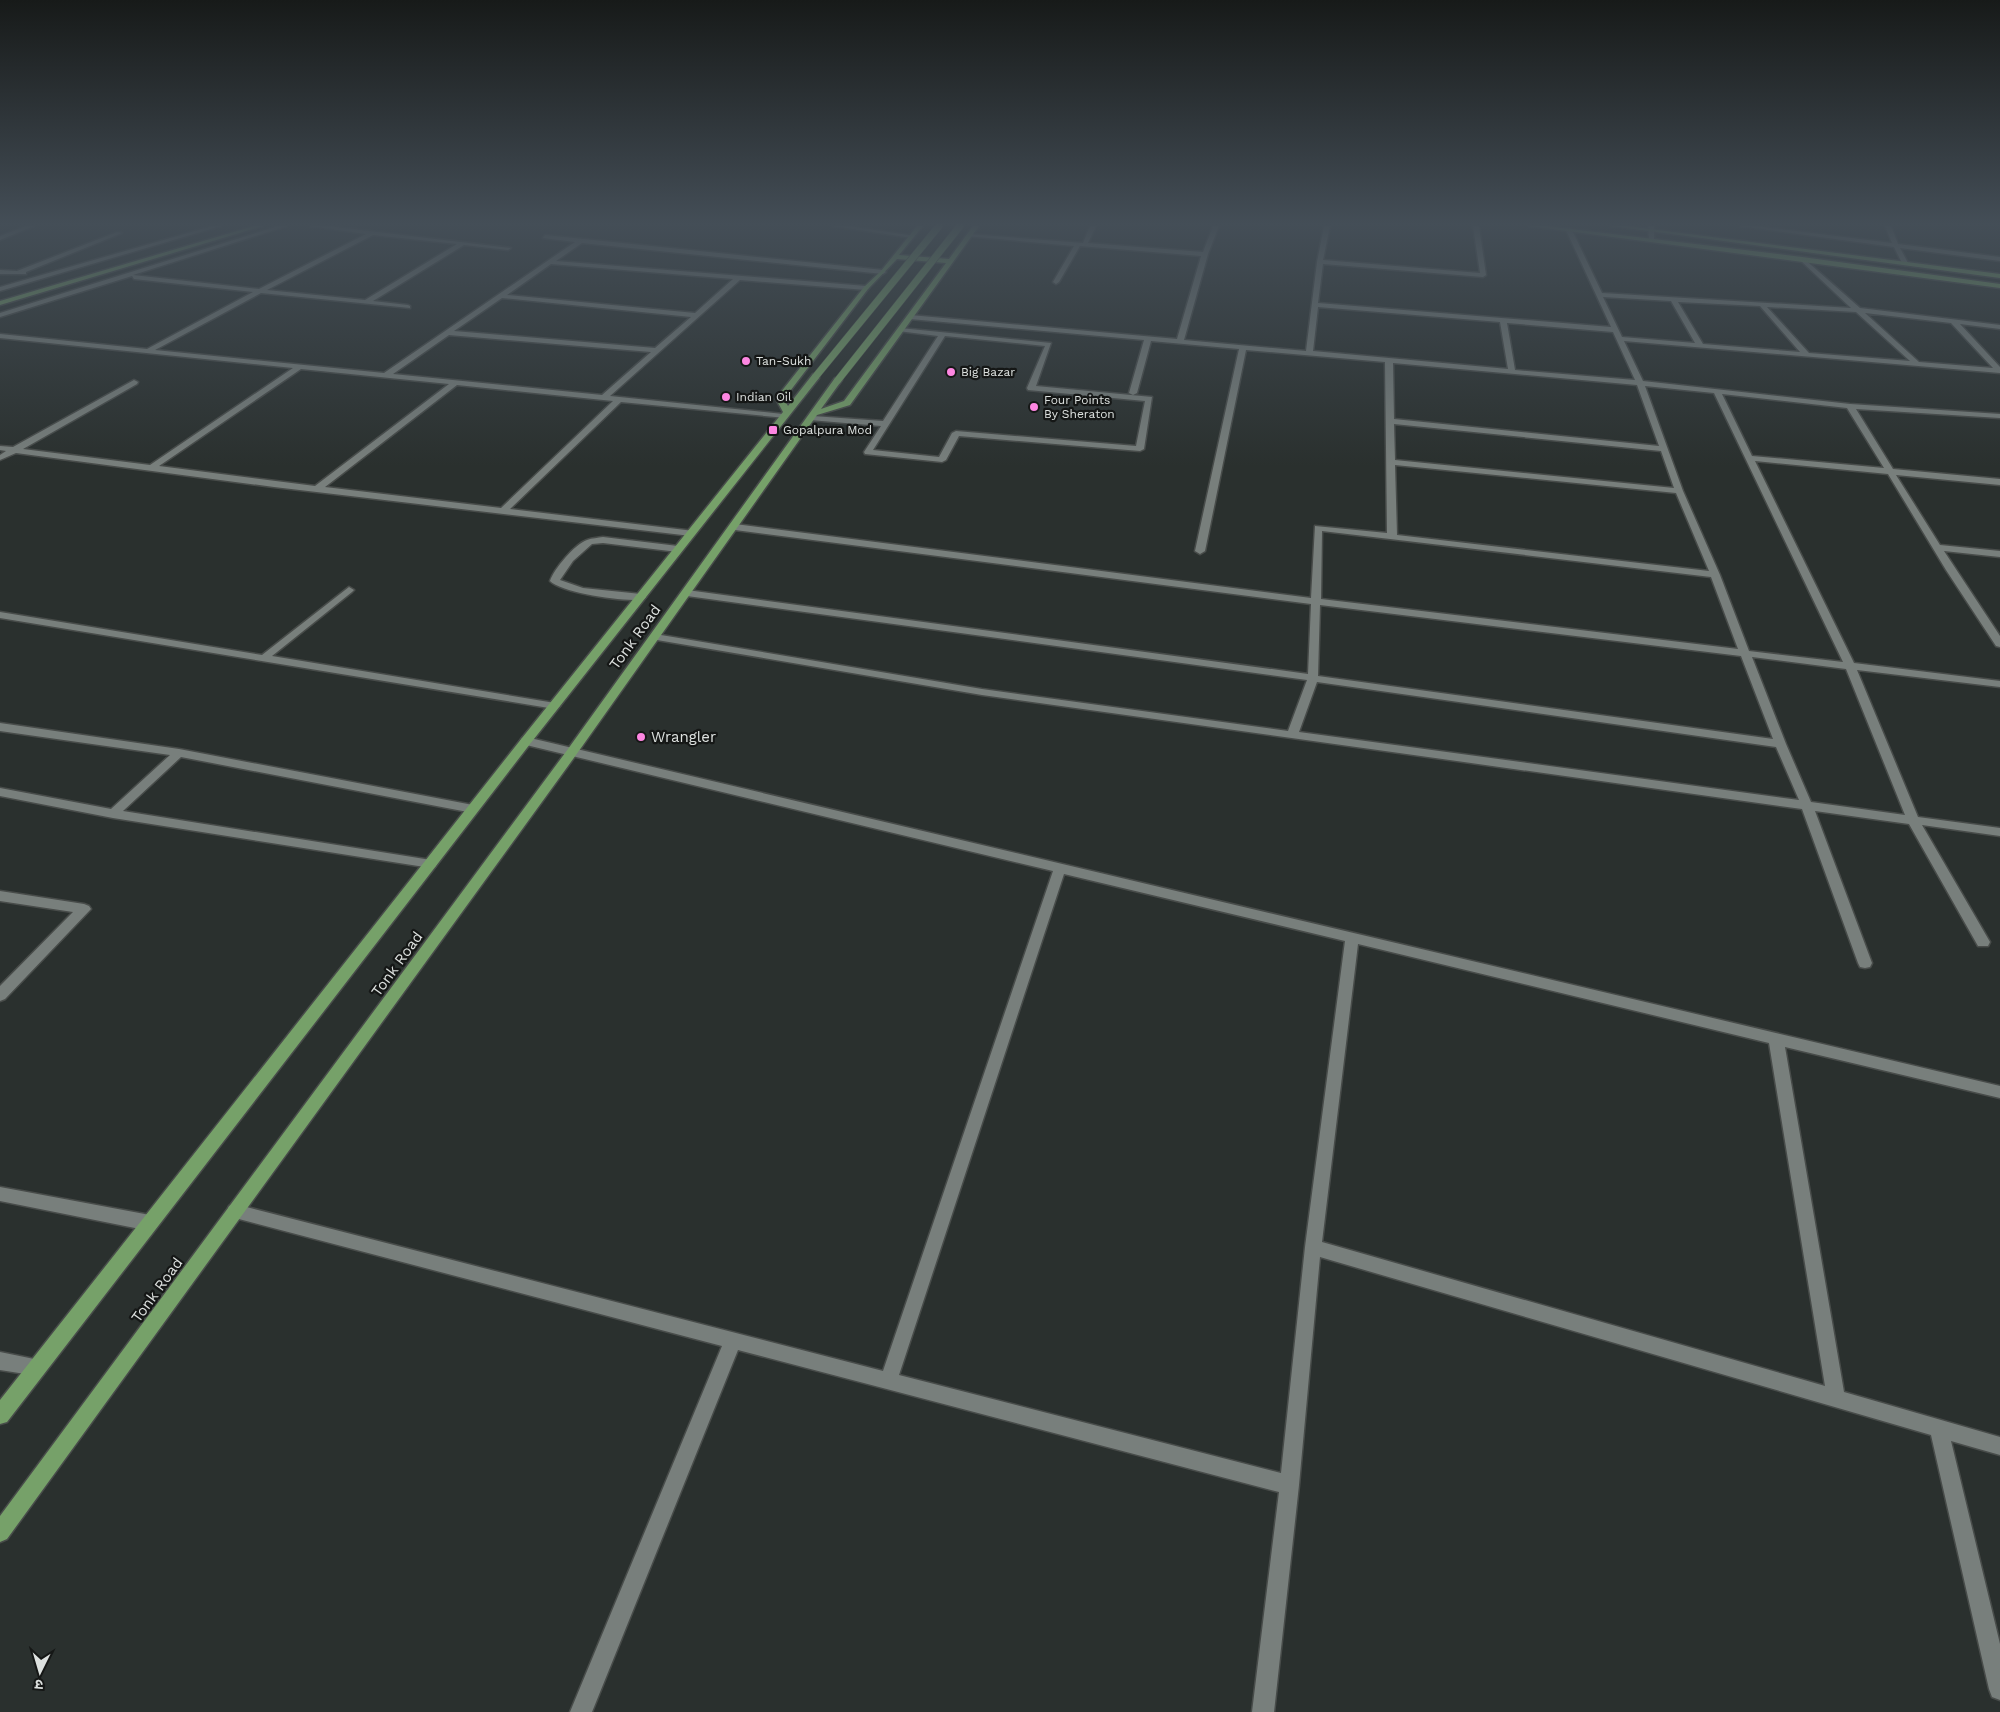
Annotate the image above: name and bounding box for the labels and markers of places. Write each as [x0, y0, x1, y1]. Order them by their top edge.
place label: Tan-Sukh [756, 354, 811, 368]
marker: Tan-Sukh [740, 355, 752, 367]
place label: Big Bazar [961, 365, 1015, 379]
marker: Big Bazar [945, 366, 957, 378]
place label: Indian Oil [736, 390, 792, 404]
marker: Indian Oil [720, 391, 732, 403]
place label: Four Points By Sheraton [1044, 393, 1115, 421]
marker: Four Points By Sheraton [1028, 401, 1040, 413]
place label: Gopalpura Mod [783, 423, 872, 437]
marker: Gopalpura Mod [767, 424, 779, 436]
place label: Wrangler [651, 728, 716, 746]
marker: Wrangler [635, 731, 647, 743]

